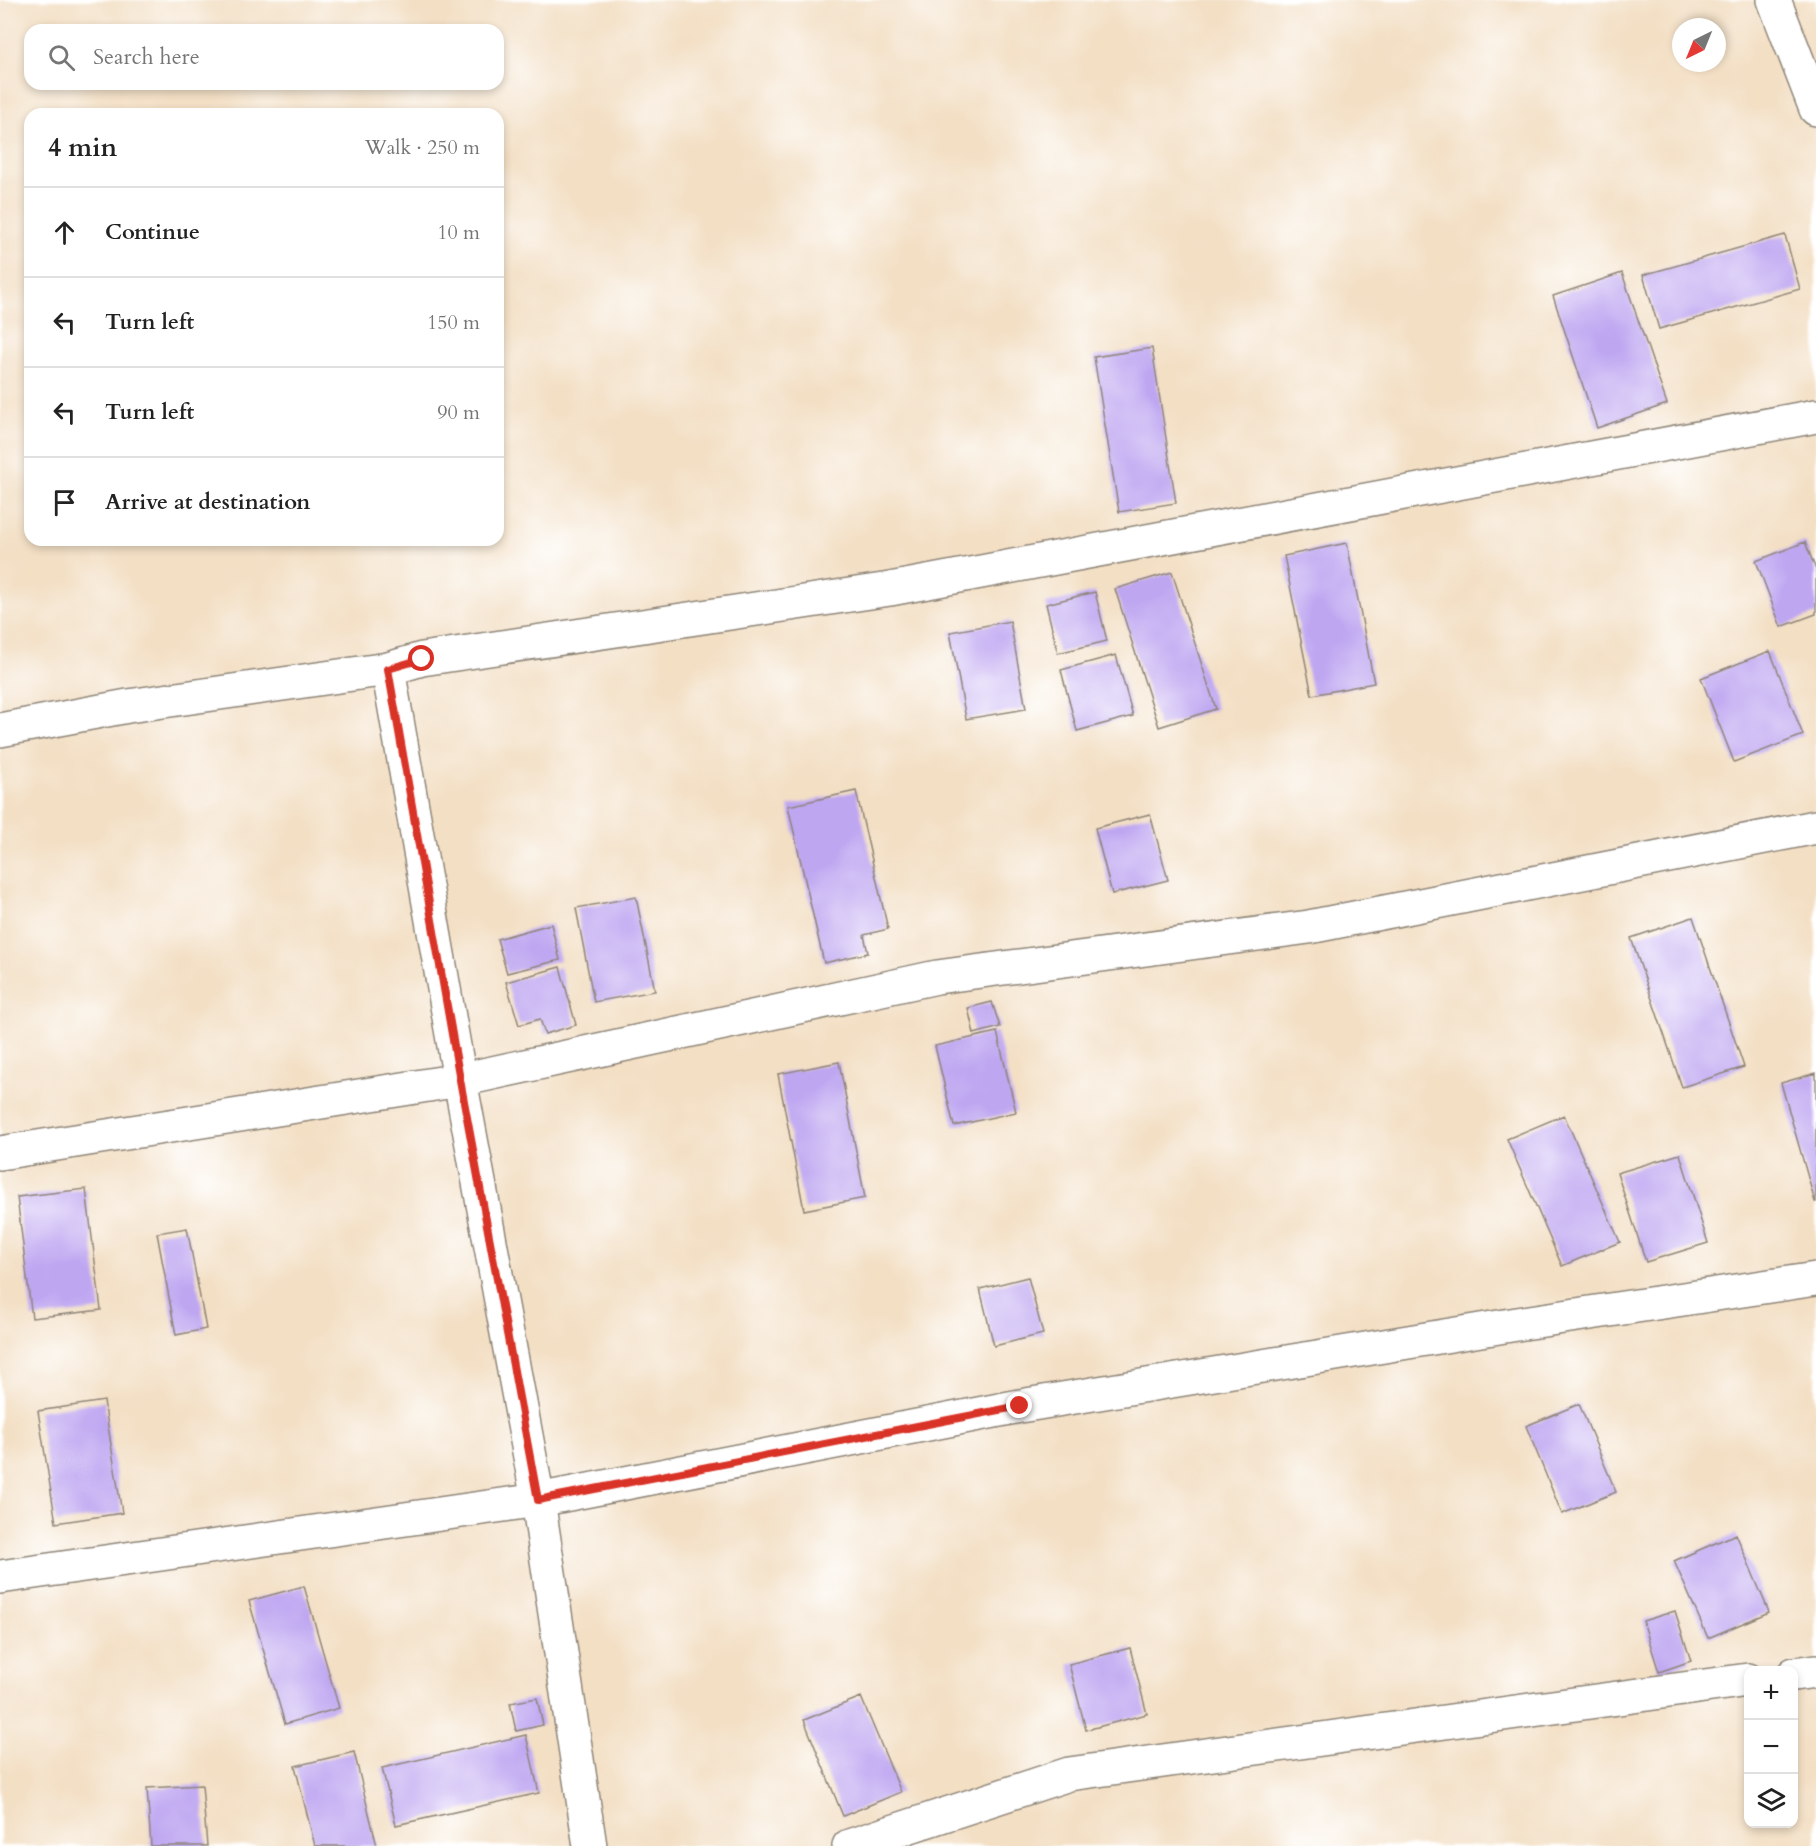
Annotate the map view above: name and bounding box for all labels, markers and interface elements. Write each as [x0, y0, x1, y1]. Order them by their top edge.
north arrow [1672, 18, 1726, 72]
search box [24, 24, 504, 90]
icon: search [45, 41, 78, 74]
text: Search here [93, 42, 200, 72]
text: 4 min [48, 130, 117, 165]
text: Walk · 250 m [365, 134, 480, 161]
icon: ahead [48, 216, 81, 249]
text: Continue [105, 217, 200, 247]
text: 10 m [437, 219, 480, 246]
icon: left [48, 306, 81, 339]
text: Turn left [105, 307, 194, 337]
text: 150 m [427, 309, 480, 336]
icon: left [48, 396, 81, 429]
text: Turn left [105, 397, 194, 427]
text: 90 m [437, 399, 480, 426]
icon: arrive [48, 486, 81, 519]
text: Arrive at destination [105, 487, 310, 517]
route start [408, 645, 434, 671]
route end [1006, 1392, 1032, 1418]
map controls [1744, 1666, 1798, 1828]
button: + [1744, 1666, 1798, 1720]
button: − [1744, 1720, 1798, 1774]
button: layers [1744, 1774, 1798, 1828]

